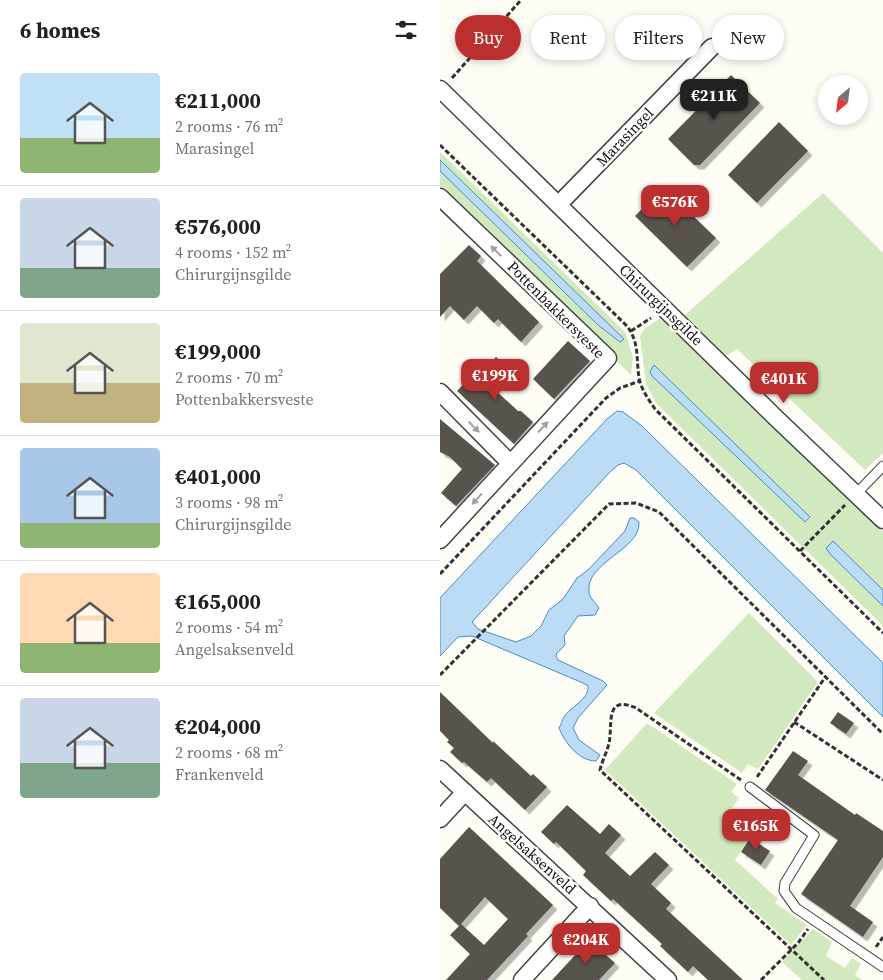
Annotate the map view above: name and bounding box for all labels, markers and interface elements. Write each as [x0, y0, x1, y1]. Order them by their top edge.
chip: Buy [455, 15, 521, 60]
chip: Rent [531, 15, 605, 60]
chip: Filters [615, 15, 702, 60]
chip: New [712, 15, 784, 60]
text: 6 homes [20, 16, 100, 45]
icon: filters [392, 16, 420, 44]
north arrow [818, 75, 868, 125]
map controls [818, 75, 868, 125]
pin: €211K [679, 78, 749, 121]
text: €211K [691, 84, 737, 106]
text: €211,000 [175, 86, 261, 115]
icon: home [60, 93, 120, 153]
street label: Marasingel [591, 102, 658, 171]
text: 2 rooms · 76 m² [175, 115, 283, 137]
text: Marasingel [175, 137, 254, 159]
pin: €576K [640, 184, 710, 227]
text: €576K [652, 190, 698, 212]
text: €576,000 [175, 212, 261, 241]
icon: home [60, 218, 120, 278]
text: 4 rooms · 152 m² [175, 241, 291, 263]
one-way arrow [490, 245, 502, 257]
street label: Pottenbakkersveste [503, 256, 610, 363]
street label: Chirurgijnsgilde [615, 259, 708, 350]
text: Chirurgijnsgilde [175, 263, 291, 285]
text: €199,000 [175, 337, 261, 366]
icon: home [60, 343, 120, 403]
pin: €199K [460, 358, 530, 401]
pin: €401K [749, 362, 819, 404]
text: €199K [472, 364, 518, 386]
text: 2 rooms · 70 m² [175, 366, 283, 388]
text: €401K [761, 367, 807, 389]
text: Pottenbakkersveste [175, 388, 314, 410]
one-way arrow [468, 421, 480, 433]
one-way arrow [538, 421, 549, 434]
text: €401,000 [175, 462, 261, 491]
icon: home [60, 468, 120, 528]
text: 3 rooms · 98 m² [175, 491, 283, 513]
one-way arrow [472, 493, 483, 506]
text: Chirurgijnsgilde [175, 513, 291, 535]
text: €165,000 [175, 587, 261, 616]
icon: home [60, 593, 120, 653]
text: 2 rooms · 54 m² [175, 616, 283, 638]
text: Angelsaksenveld [175, 638, 294, 660]
text: €204,000 [175, 712, 261, 741]
icon: home [60, 718, 120, 778]
text: 2 rooms · 68 m² [175, 741, 283, 763]
text: Frankenveld [175, 763, 264, 785]
pin: €165K [721, 808, 791, 851]
street label: Angelsaksenveld [484, 809, 581, 899]
text: €165K [733, 814, 779, 836]
pin: €204K [551, 922, 621, 965]
text: €204K [563, 928, 609, 950]

